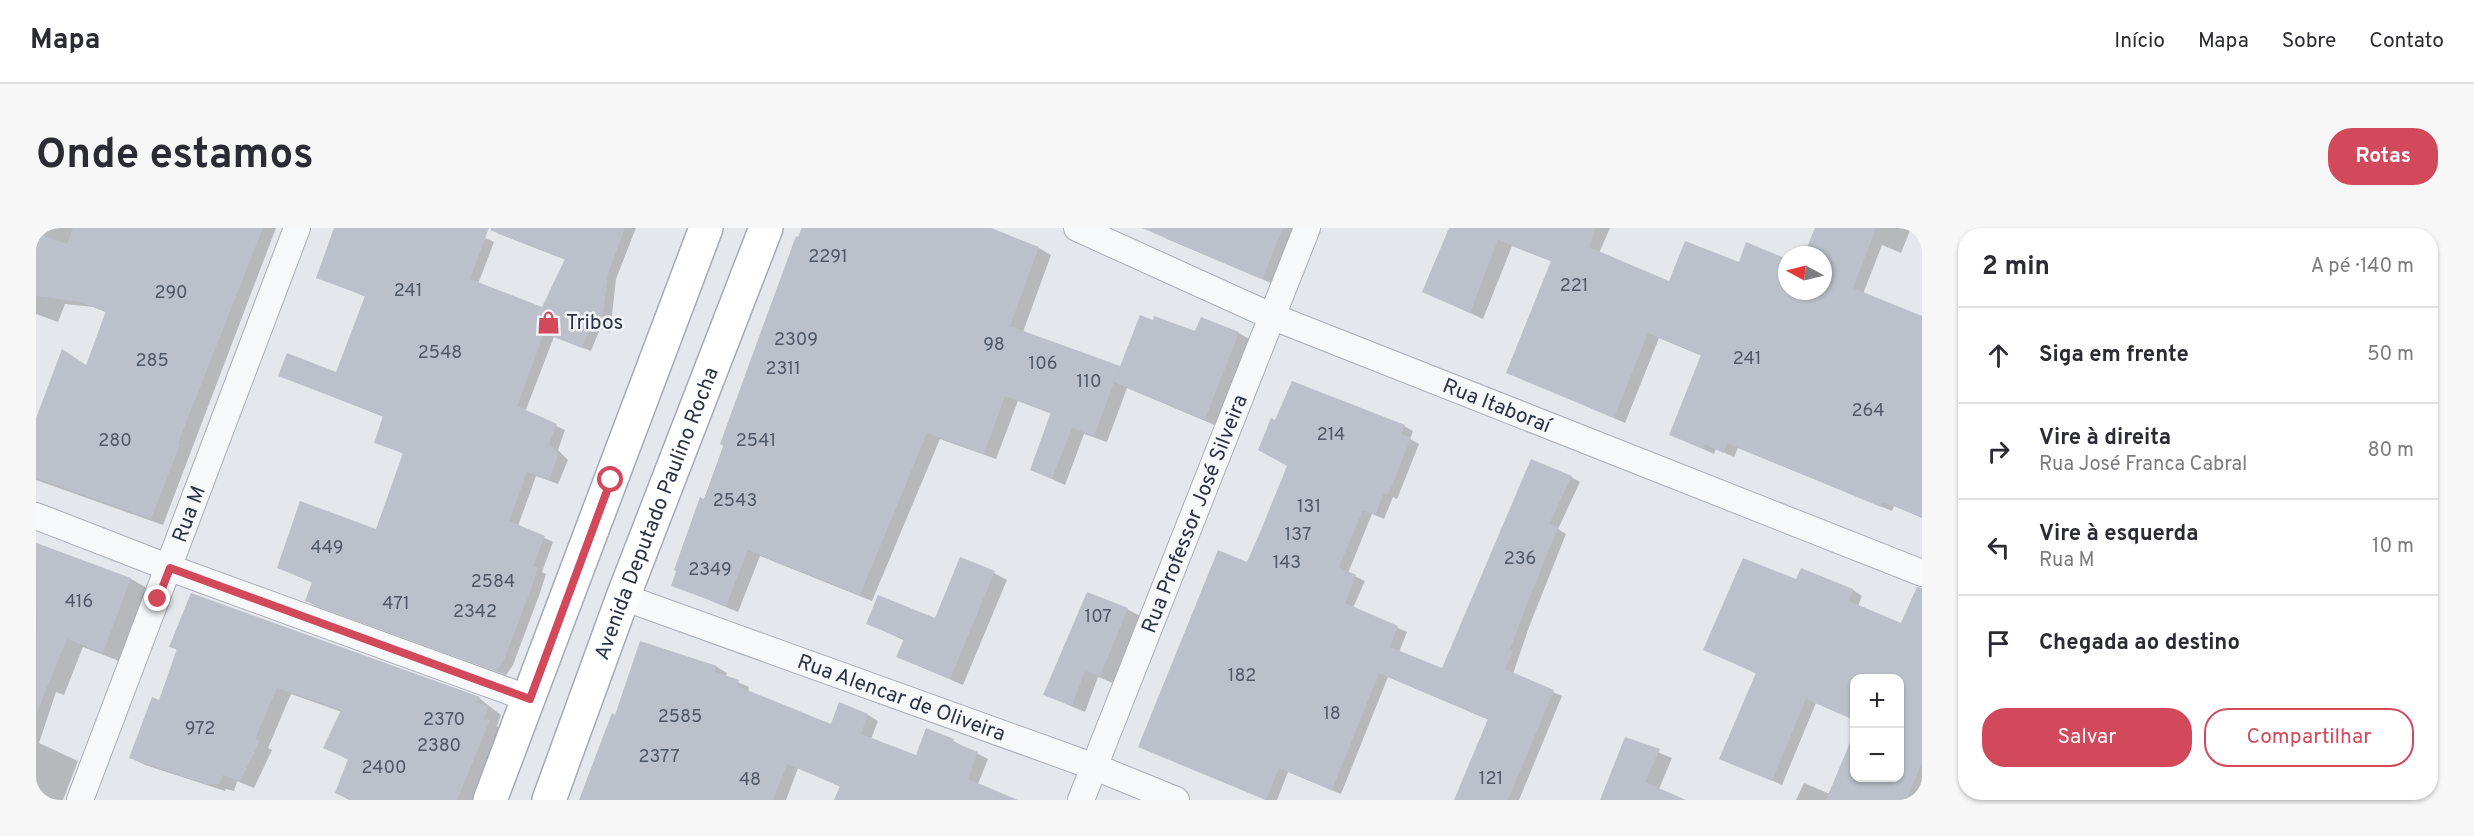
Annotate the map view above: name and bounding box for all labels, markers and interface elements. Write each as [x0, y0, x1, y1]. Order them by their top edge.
text: Mapa [30, 23, 100, 59]
text: Início [2114, 28, 2165, 55]
text: Mapa [2198, 28, 2249, 55]
text: Sobre [2282, 28, 2336, 55]
text: Contato [2369, 28, 2444, 55]
button: Rotas [2328, 128, 2438, 185]
text: Onde estamos [36, 130, 314, 183]
house number: 2291 [808, 246, 848, 269]
north arrow [1778, 246, 1832, 300]
text: 2 min [1982, 251, 2050, 284]
text: A pé · 140 m [2311, 254, 2414, 280]
house number: 221 [1560, 275, 1588, 298]
house number: 241 [394, 280, 422, 303]
house number: 290 [154, 282, 188, 305]
shop icon: Tribos [535, 309, 561, 335]
place label: Tribos [566, 310, 623, 337]
house number: 2309 [774, 329, 818, 352]
house number: 98 [983, 334, 1005, 357]
icon: ahead [1982, 339, 2015, 372]
house number: 2548 [418, 342, 462, 365]
text: Siga em frente [2039, 342, 2189, 369]
text: 50 m [2367, 342, 2414, 368]
house number: 241 [1733, 348, 1761, 371]
house number: 285 [135, 350, 169, 373]
house number: 106 [1028, 353, 1058, 376]
house number: 2311 [765, 358, 801, 381]
street label: Avenida Deputado Paulino Rocha [589, 364, 726, 664]
house number: 110 [1077, 371, 1101, 394]
street label: Rua Itaboraí [1438, 373, 1556, 441]
street label: Rua Professor José Silveira [1136, 391, 1255, 637]
house number: 264 [1852, 400, 1884, 423]
house number: 214 [1317, 424, 1345, 447]
text: Vire à direita [2039, 425, 2171, 452]
house number: 280 [98, 430, 132, 453]
house number: 2541 [736, 430, 776, 453]
icon: right [1982, 435, 2015, 468]
text: 80 m [2368, 438, 2414, 464]
text: Rua José Franca Cabral [2039, 452, 2247, 478]
route start [597, 466, 623, 492]
street label: Rua M [167, 482, 213, 547]
house number: 2543 [713, 490, 757, 513]
house number: 131 [1297, 496, 1321, 519]
text: Vire à esquerda [2039, 521, 2198, 548]
house number: 137 [1285, 524, 1311, 547]
icon: left [1982, 531, 2015, 564]
text: 10 m [2372, 534, 2414, 560]
house number: 449 [311, 537, 343, 560]
house number: 236 [1504, 548, 1536, 571]
text: Rua M [2039, 548, 2095, 574]
house number: 143 [1273, 552, 1301, 575]
house number: 2349 [688, 559, 732, 582]
house number: 2584 [471, 571, 515, 594]
route end [144, 585, 170, 611]
house number: 416 [65, 591, 93, 614]
house number: 471 [382, 593, 410, 616]
house number: 2342 [453, 601, 497, 624]
house number: 107 [1084, 606, 1112, 629]
icon: arrive [1982, 627, 2015, 660]
text: Chegada ao destino [2039, 630, 2240, 657]
street label: Rua Alencar de Oliveira [793, 649, 1009, 749]
house number: 182 [1228, 665, 1256, 688]
map controls [1850, 674, 1904, 782]
button: + [1850, 674, 1904, 728]
house number: 18 [1323, 703, 1341, 726]
house number: 2585 [658, 706, 702, 729]
button: Salvar [1982, 708, 2192, 767]
button: Compartilhar [2204, 708, 2414, 767]
house number: 2370 [423, 709, 465, 732]
house number: 972 [185, 718, 215, 741]
button: − [1850, 728, 1904, 782]
house number: 2380 [417, 735, 461, 758]
house number: 2377 [638, 746, 680, 769]
house number: 2400 [362, 757, 406, 780]
house number: 121 [1479, 768, 1503, 791]
house number: 48 [739, 769, 761, 792]

